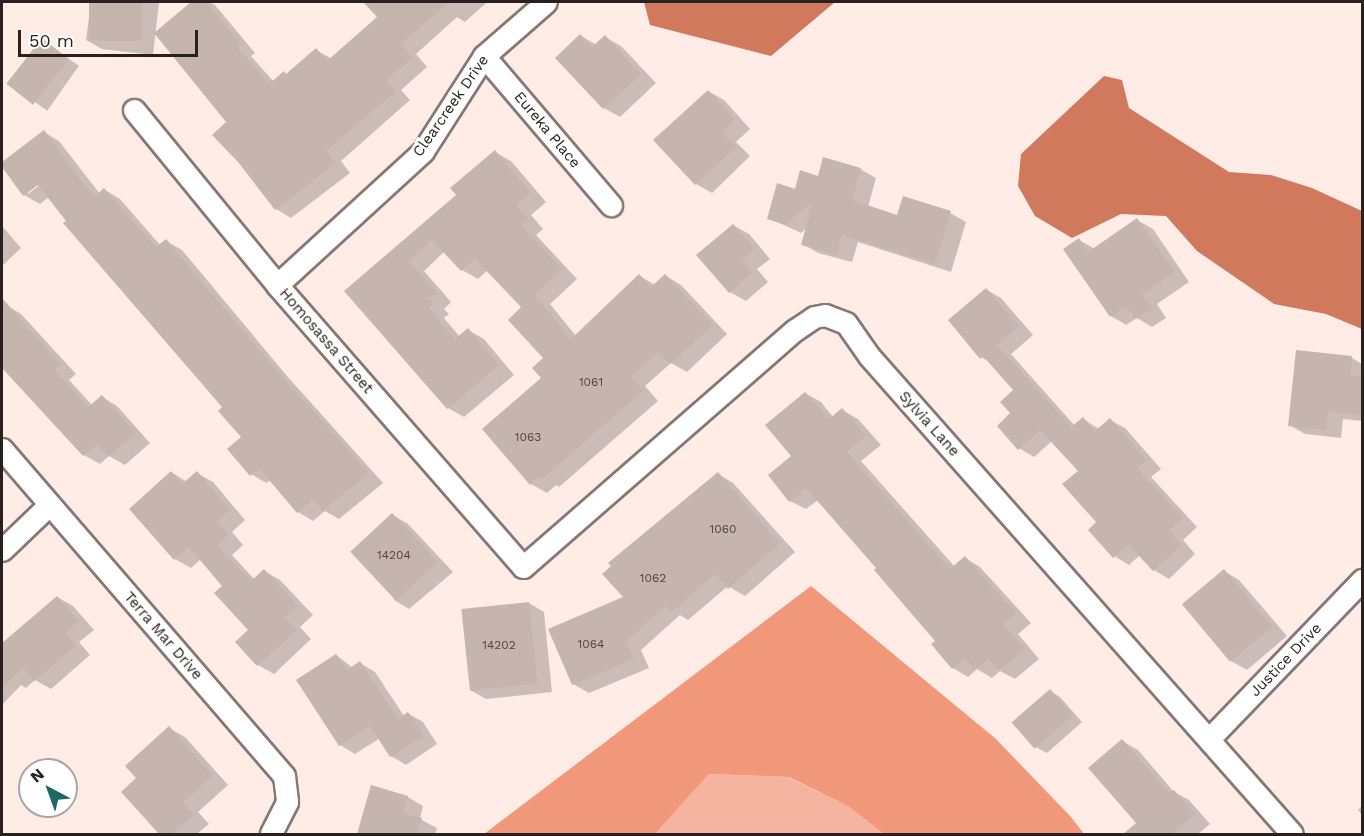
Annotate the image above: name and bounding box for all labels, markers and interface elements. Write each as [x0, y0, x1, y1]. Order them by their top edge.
scale bar [21, 18, 201, 56]
text: 50 m [29, 30, 74, 51]
street label: Clearcreek Drive [409, 52, 493, 160]
street label: Eureka Place [510, 88, 584, 172]
street label: Homosassa Street [275, 284, 377, 398]
house number: 1061 [579, 376, 603, 390]
street label: Sylvia Lane [895, 387, 963, 461]
house number: 1063 [515, 431, 541, 445]
house number: 1060 [710, 523, 736, 537]
house number: 14204 [377, 549, 411, 563]
house number: 1062 [640, 572, 666, 586]
street label: Terra Mar Drive [120, 588, 206, 684]
street label: Justice Drive [1246, 619, 1326, 701]
house number: 1064 [578, 638, 604, 652]
house number: 14202 [482, 639, 516, 653]
north arrow [18, 758, 78, 818]
text: N [26, 764, 48, 787]

